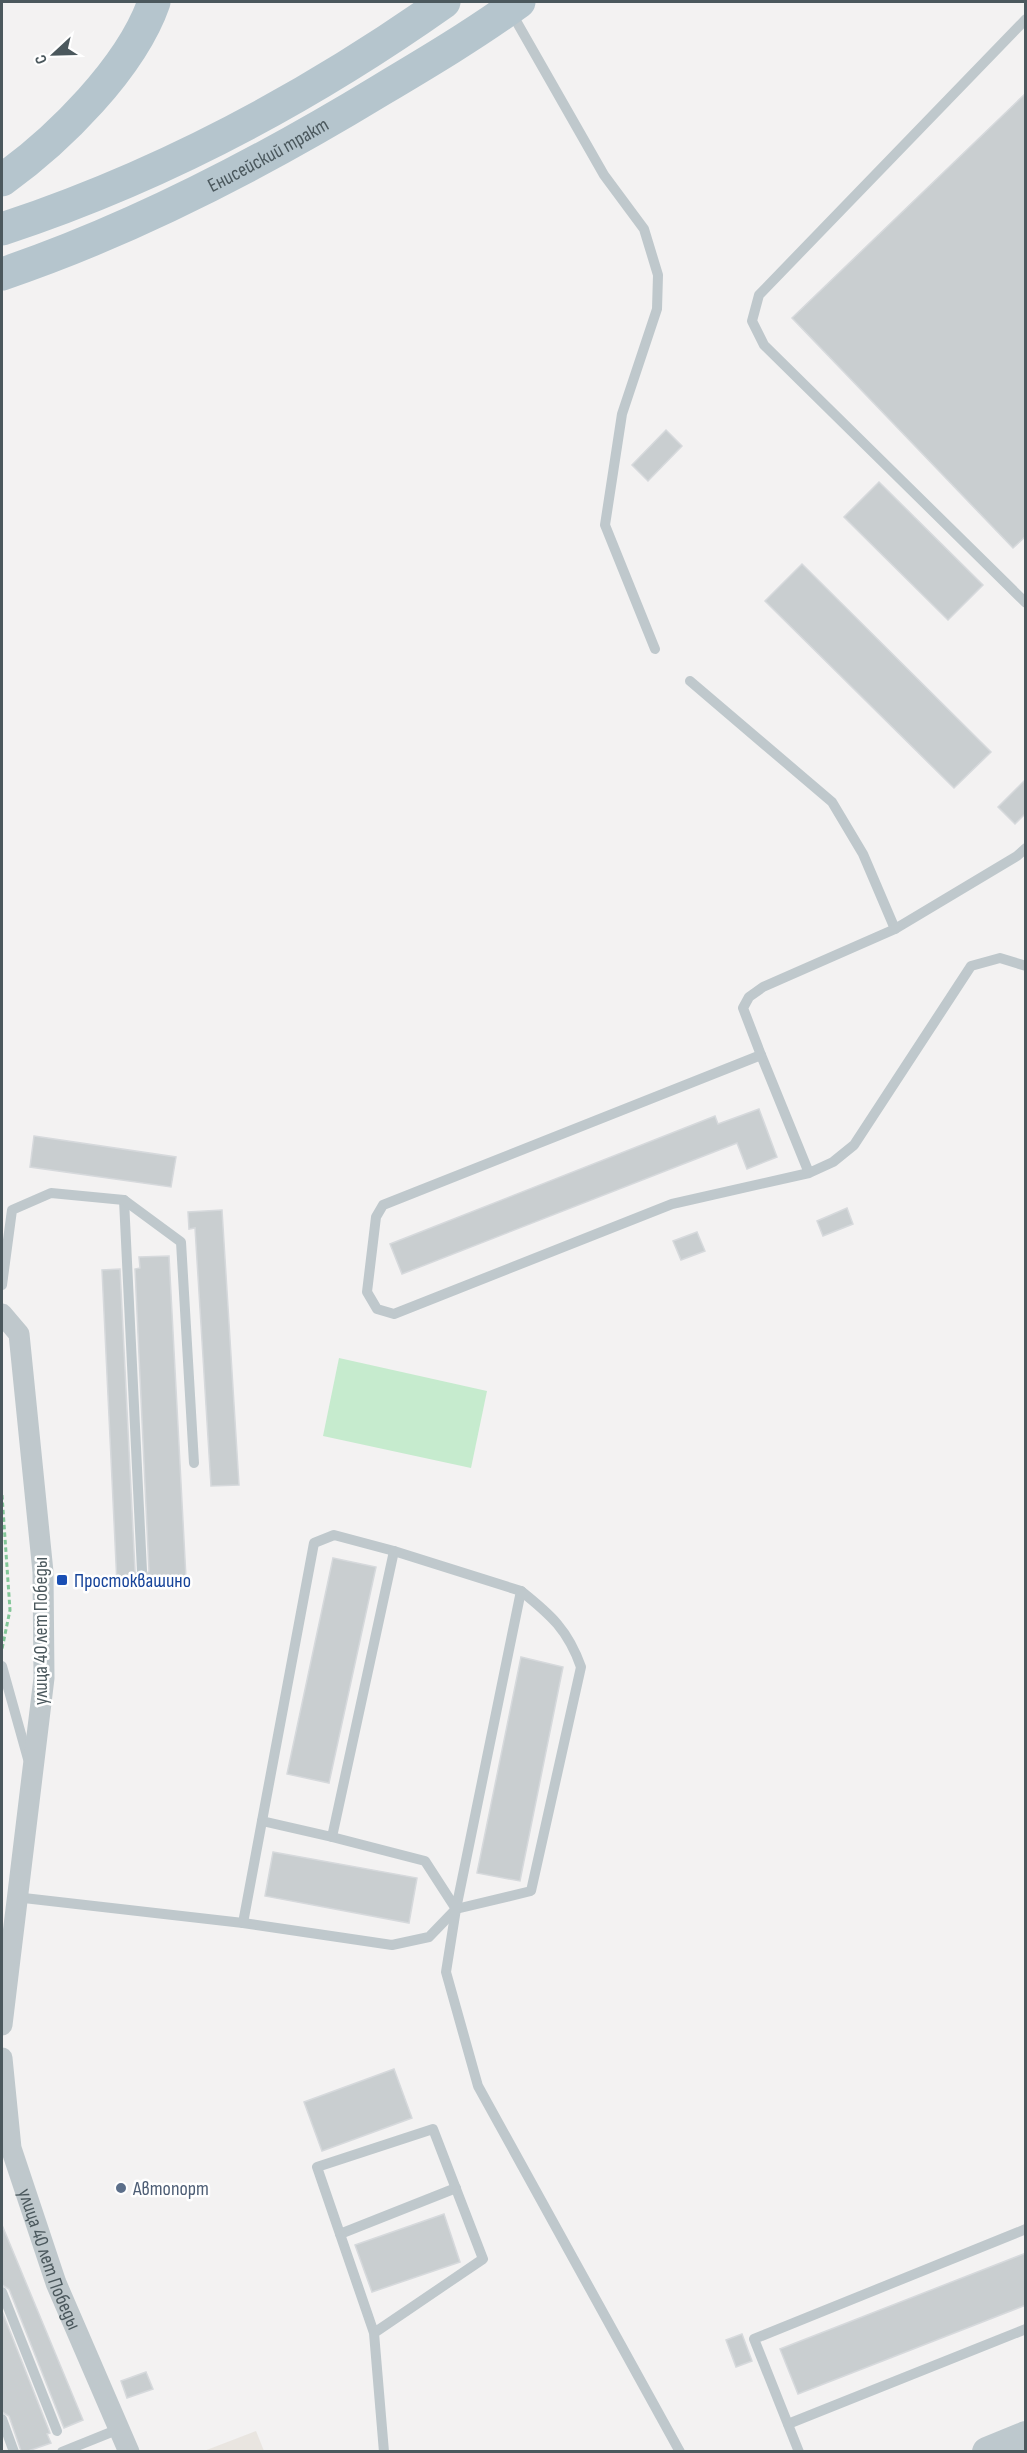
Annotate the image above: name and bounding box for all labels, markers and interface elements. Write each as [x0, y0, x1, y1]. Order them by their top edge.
north arrow [24, 24, 84, 84]
text: С [31, 52, 52, 66]
street label: Енисейский тракт [204, 113, 333, 198]
street label: улица 40 лет Победы [29, 1557, 53, 1705]
place label: Простоквашино [74, 1569, 191, 1593]
marker: Простоквашино [55, 1573, 69, 1587]
place label: Автопорт [132, 2177, 209, 2201]
marker: Автопорт [114, 2181, 128, 2195]
street label: улица 40 лет Победы [12, 2186, 86, 2334]

